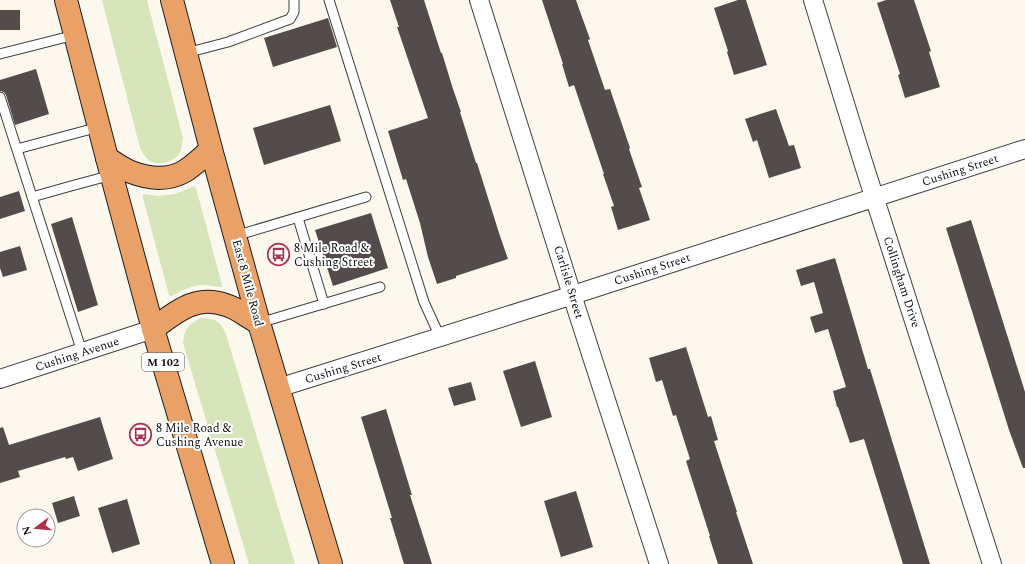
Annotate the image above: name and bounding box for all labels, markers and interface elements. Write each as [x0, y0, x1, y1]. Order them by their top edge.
street label: Cushing Street [920, 149, 1001, 192]
street label: Collingham Drive [878, 234, 925, 330]
street label: East 8 Mile Road [227, 237, 268, 329]
place label: 8 Mile Road & Cushing Street [294, 239, 373, 272]
bus stop icon: 8 Mile Road & Cushing Street [265, 242, 291, 268]
street label: Carlisle Street [548, 243, 589, 321]
street label: Cushing Street [612, 248, 693, 291]
street label: Cushing Avenue [33, 332, 122, 377]
street label: Cushing Street [302, 348, 384, 389]
road number: M 102 [142, 353, 184, 371]
place label: 8 Mile Road & Cushing Avenue [156, 419, 244, 452]
bus stop icon: 8 Mile Road & Cushing Avenue [128, 422, 154, 448]
north arrow [16, 508, 56, 548]
text: N [17, 524, 36, 537]

